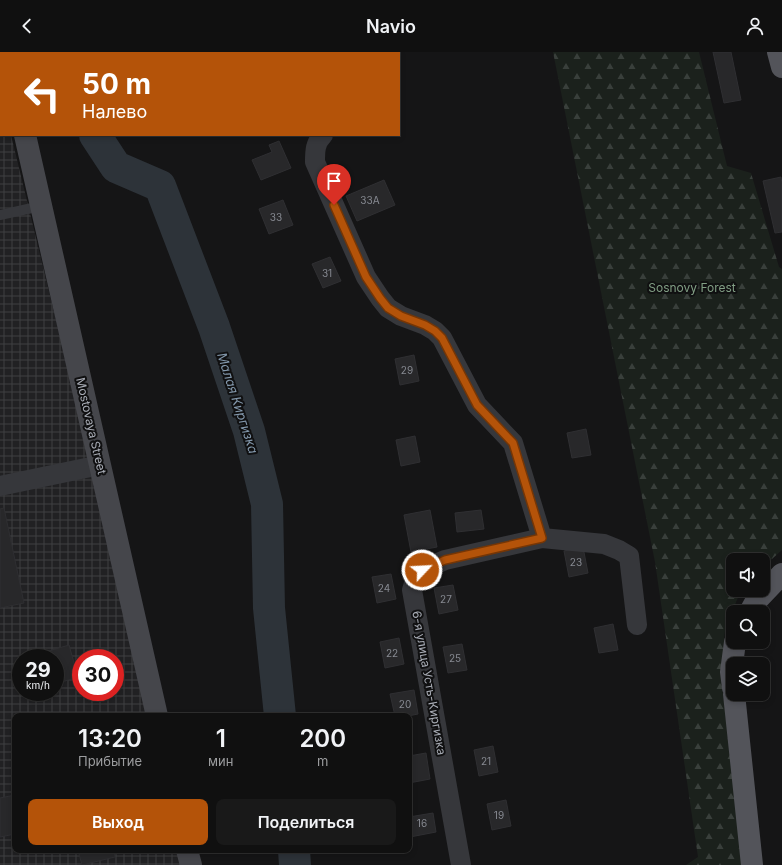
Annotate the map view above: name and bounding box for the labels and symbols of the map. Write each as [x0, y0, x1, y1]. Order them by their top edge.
pin [317, 164, 351, 205]
house number: 33А [360, 194, 380, 206]
house number: 33 [270, 211, 282, 223]
house number: 31 [322, 267, 332, 279]
park label: Sosnovy Forest [648, 280, 736, 295]
water label: Малая Киргизка [214, 350, 262, 456]
house number: 29 [401, 364, 413, 376]
street label: Mostovaya Street [73, 376, 110, 476]
position arrow [401, 549, 443, 591]
house number: 23 [570, 556, 582, 568]
house number: 24 [378, 582, 390, 594]
house number: 27 [440, 593, 452, 605]
street label: 6-я улица Усть-Киргизка [409, 610, 450, 756]
house number: 22 [386, 647, 398, 659]
speed limit sign: 30 [72, 649, 124, 701]
house number: 25 [449, 652, 461, 664]
house number: 20 [399, 698, 411, 710]
house number: 21 [481, 755, 491, 767]
house number: 19 [494, 809, 504, 821]
house number: 16 [417, 817, 427, 829]

